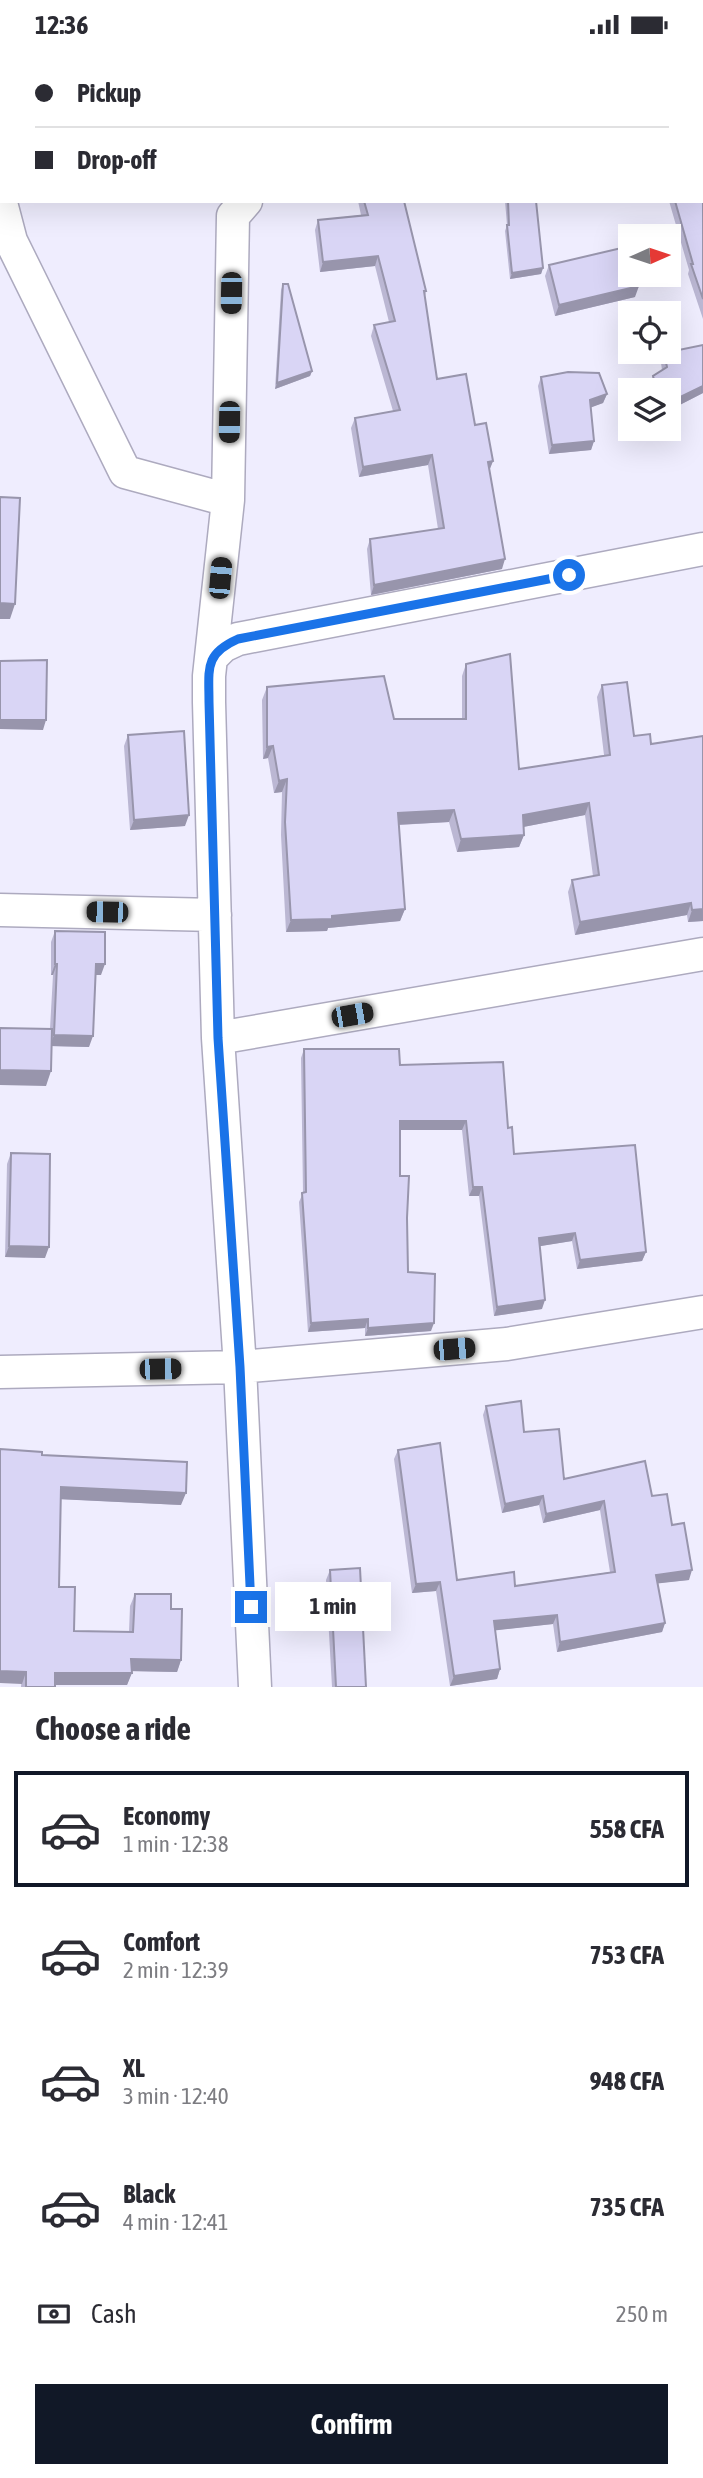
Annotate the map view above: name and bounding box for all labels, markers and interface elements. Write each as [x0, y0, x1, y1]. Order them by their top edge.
text: 12:36 [35, 10, 89, 40]
text: Pickup [77, 78, 141, 108]
text: Drop-off [77, 145, 157, 175]
north arrow [618, 224, 681, 287]
map controls [618, 224, 681, 441]
car [221, 272, 242, 314]
button: locate [618, 301, 681, 364]
button: layers [618, 378, 681, 441]
car [219, 401, 240, 443]
car [208, 556, 233, 600]
route start [553, 559, 585, 591]
car [86, 901, 129, 923]
car [330, 1001, 375, 1029]
car [433, 1337, 476, 1361]
car [139, 1358, 182, 1380]
callout: 1 min [276, 1583, 391, 1631]
route end [235, 1591, 267, 1623]
text: 1 min [310, 1593, 356, 1619]
text: Choose a ride [35, 1710, 191, 1747]
icon: car [39, 1798, 102, 1861]
text: Economy [123, 1801, 210, 1831]
text: 558 CFA [589, 1814, 664, 1844]
text: 1 min · 12:38 [123, 1831, 229, 1857]
icon: car [39, 1924, 102, 1987]
text: Comfort [123, 1927, 200, 1957]
text: 753 CFA [589, 1940, 664, 1970]
text: 2 min · 12:39 [123, 1957, 229, 1983]
icon: car [39, 2050, 102, 2113]
text: XL [123, 2053, 145, 2083]
text: 948 CFA [589, 2066, 664, 2096]
text: 3 min · 12:40 [123, 2083, 229, 2109]
icon: car [39, 2176, 102, 2239]
text: Black [123, 2179, 175, 2209]
text: 735 CFA [589, 2192, 664, 2222]
text: 4 min · 12:41 [123, 2209, 229, 2235]
icon: cash [35, 2295, 73, 2333]
text: Cash [91, 2299, 137, 2329]
text: 250 m [616, 2301, 668, 2327]
button: Confirm [35, 2384, 668, 2464]

